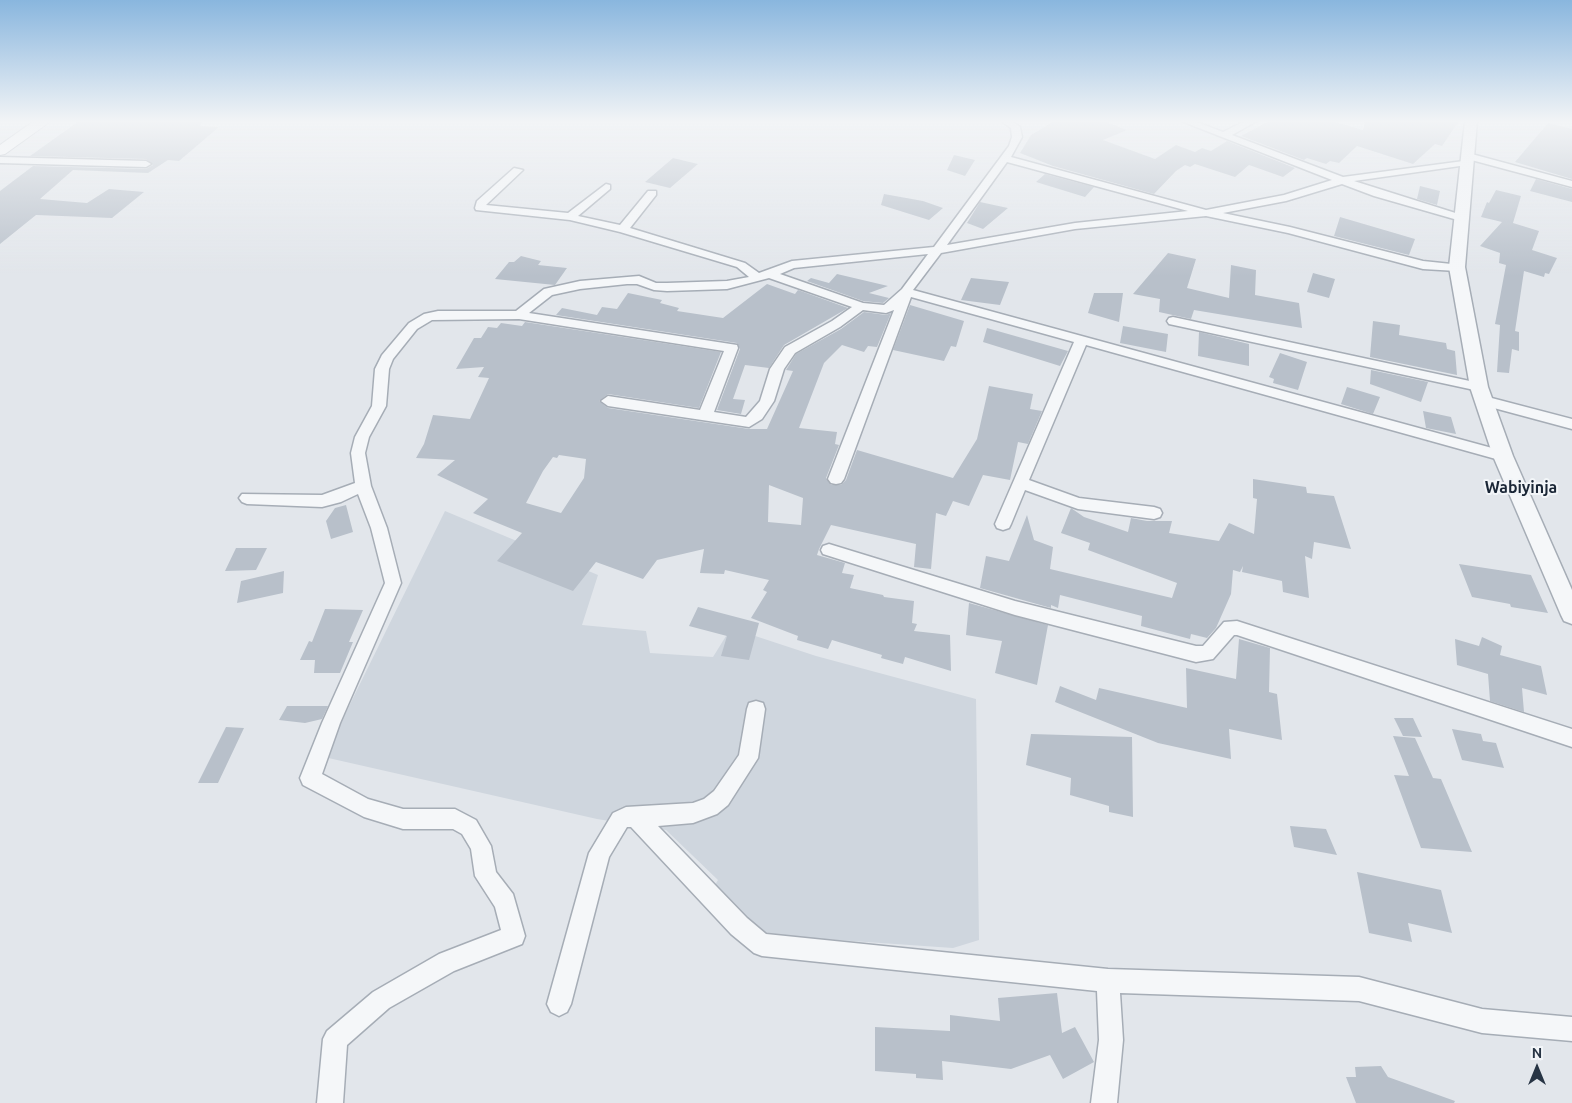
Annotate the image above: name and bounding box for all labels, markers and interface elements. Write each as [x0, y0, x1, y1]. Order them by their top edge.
district label: Wabiyinja [1485, 478, 1557, 498]
north arrow [1512, 1043, 1562, 1093]
text: N [1532, 1045, 1542, 1061]

